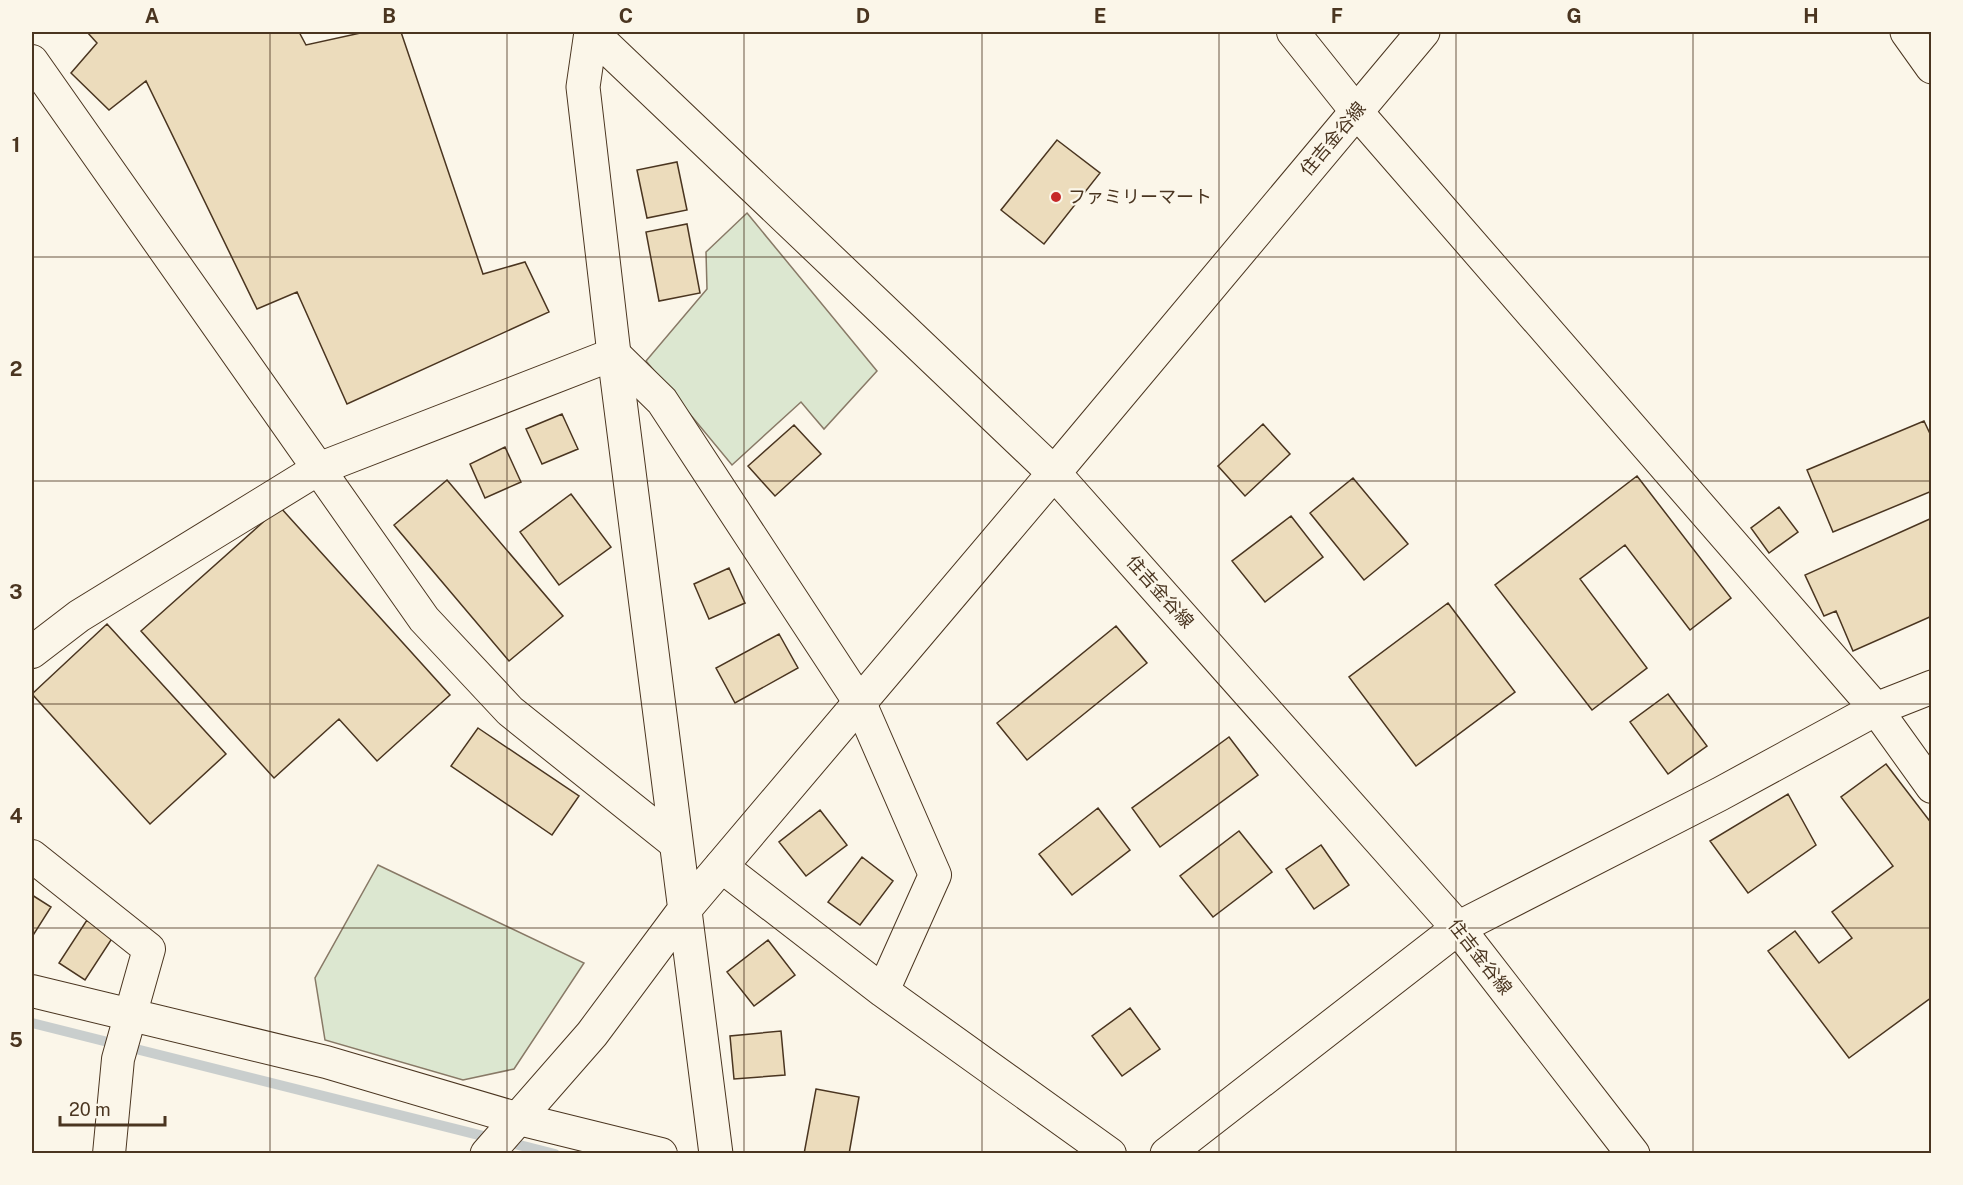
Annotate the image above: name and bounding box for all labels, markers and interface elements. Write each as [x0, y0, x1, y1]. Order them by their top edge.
text: A [145, 4, 159, 28]
text: B [382, 4, 396, 28]
text: C [619, 4, 633, 28]
text: D [856, 4, 870, 28]
text: E [1094, 4, 1106, 28]
text: F [1331, 4, 1343, 28]
text: G [1566, 4, 1582, 28]
text: H [1803, 4, 1819, 28]
street label: 住吉金谷線 [1296, 97, 1370, 180]
text: 1 [12, 133, 20, 157]
place label: ファミリーマート [1068, 186, 1212, 207]
marker: ファミリーマート [1049, 190, 1063, 204]
text: 2 [10, 357, 22, 381]
street label: 住吉金谷線 [1122, 551, 1198, 632]
text: 3 [9, 580, 23, 604]
text: 4 [9, 804, 23, 828]
street label: 住吉金谷線 [1444, 915, 1516, 999]
text: 5 [9, 1028, 23, 1052]
scale bar [60, 1089, 165, 1127]
text: 20 m [69, 1099, 111, 1120]

